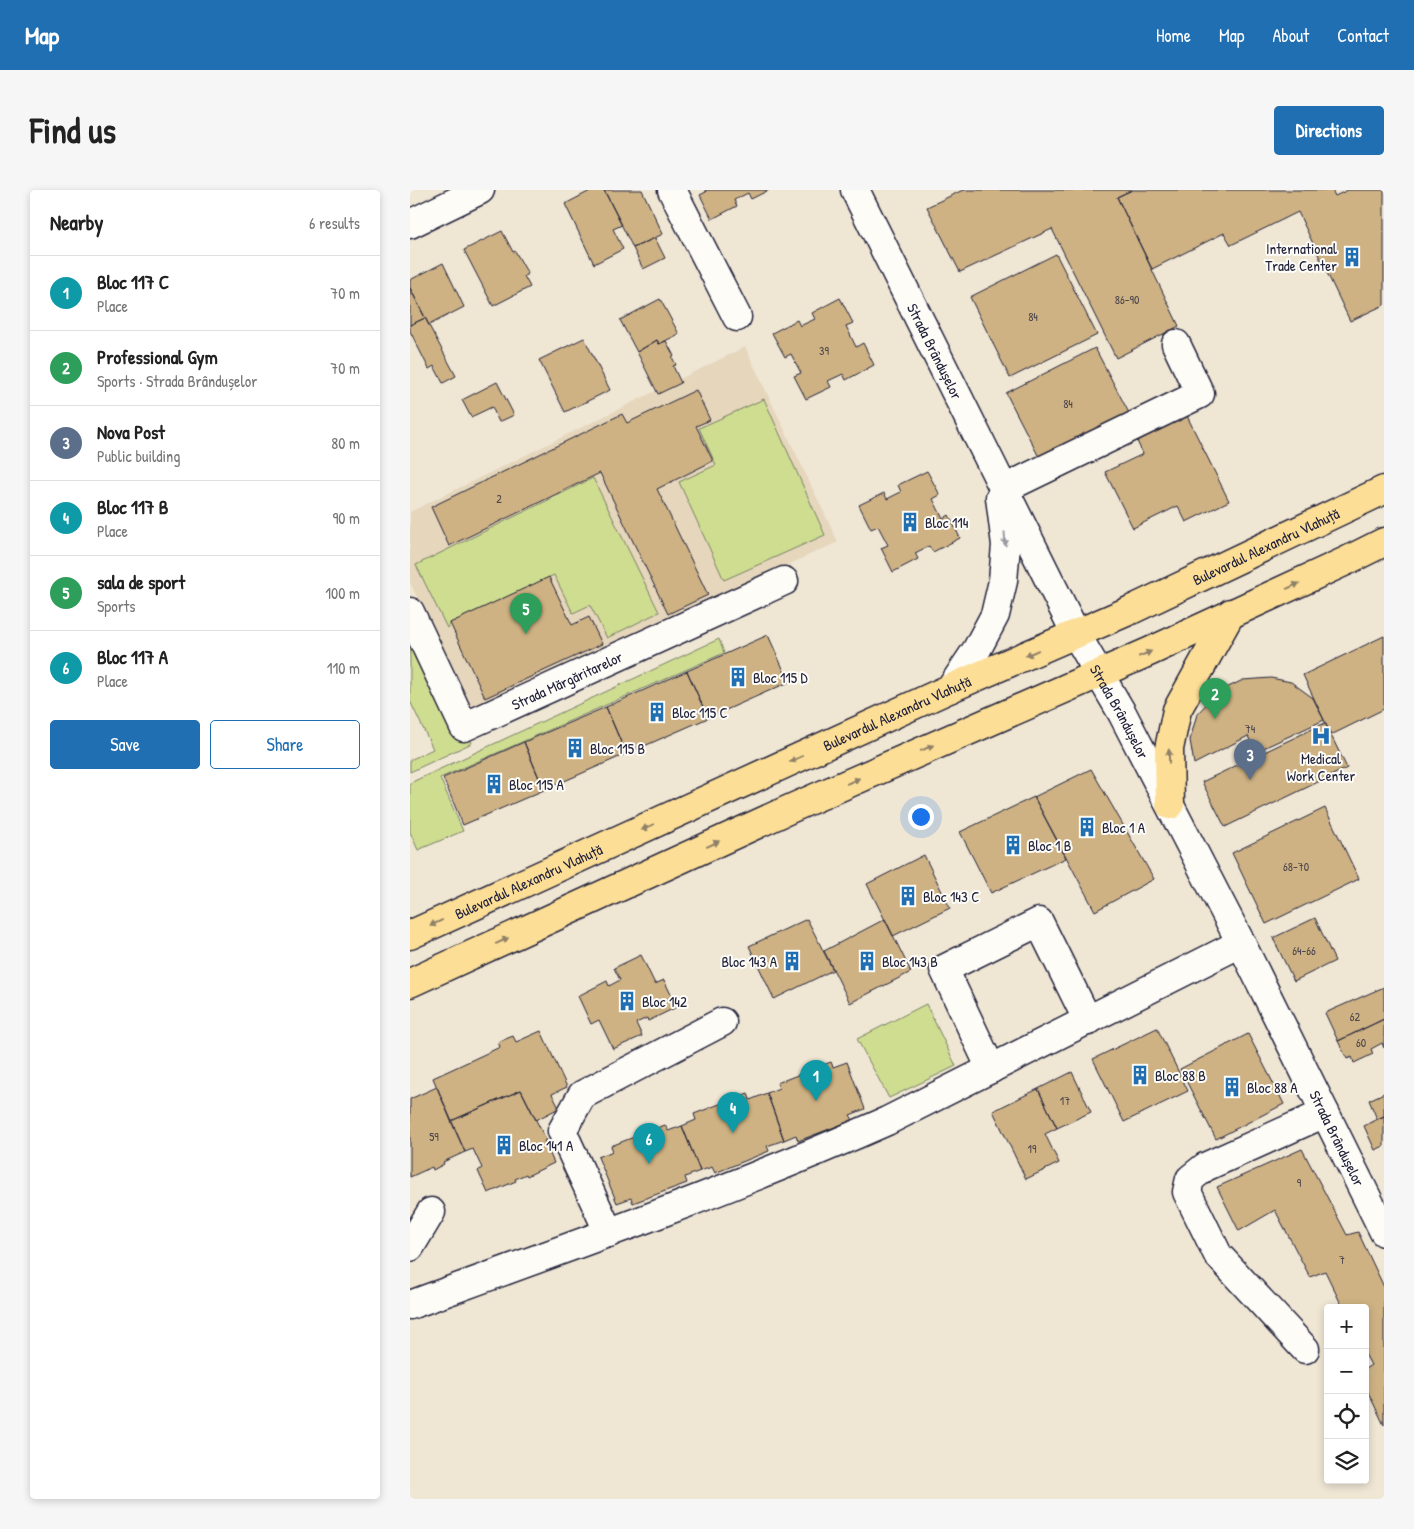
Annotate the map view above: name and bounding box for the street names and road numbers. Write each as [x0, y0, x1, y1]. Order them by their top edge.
street label: Strada Brândușelor [903, 300, 968, 403]
street label: Bulevardul Alexandru Vlahuță [1189, 502, 1343, 590]
street label: Strada Mărgăritarelor [508, 646, 626, 715]
street label: Strada Brândușelor [1085, 661, 1154, 762]
street label: Bulevardul Alexandru Vlahuță [819, 670, 974, 756]
street label: Bulevardul Alexandru Vlahuță [451, 838, 606, 924]
street label: Strada Brândușelor [1305, 1087, 1370, 1190]

